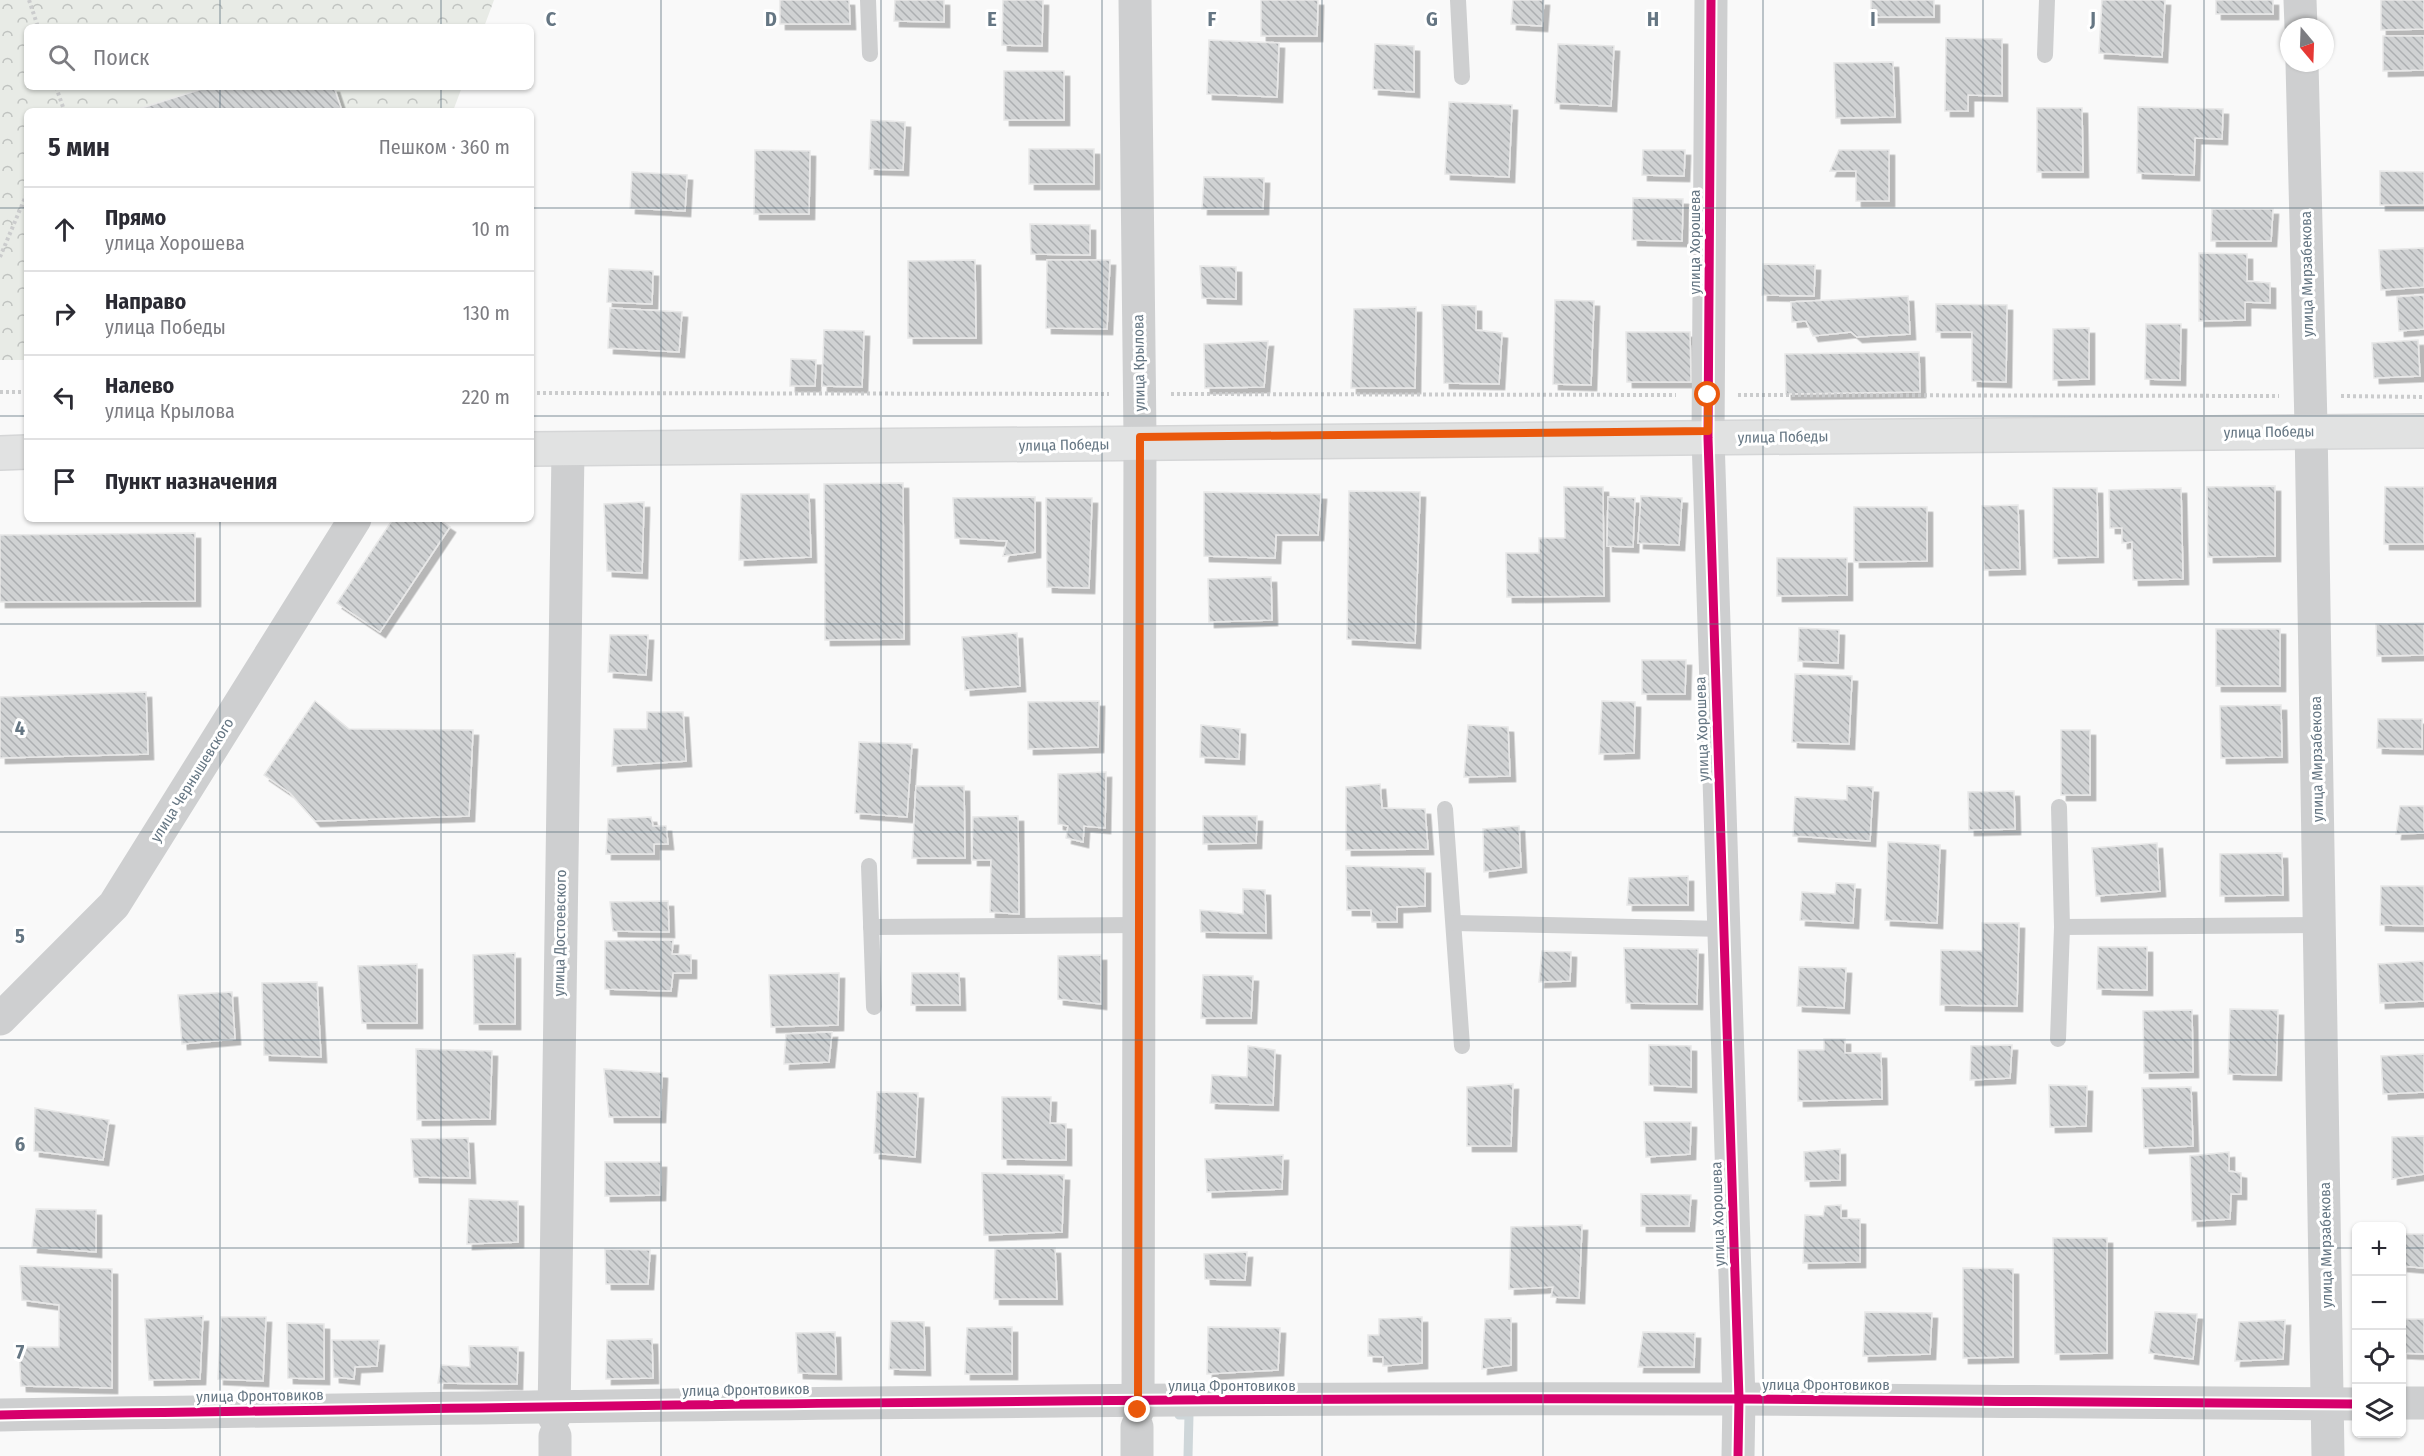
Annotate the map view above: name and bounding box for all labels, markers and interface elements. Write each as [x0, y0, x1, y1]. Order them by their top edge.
text: C [546, 7, 557, 31]
text: D [765, 7, 777, 31]
text: E [987, 7, 997, 31]
text: F [1208, 7, 1217, 31]
text: G [1426, 7, 1438, 31]
text: H [1647, 7, 1659, 31]
text: I [1870, 7, 1876, 31]
text: J [2089, 7, 2096, 31]
north arrow [2280, 18, 2334, 72]
search box [24, 24, 534, 90]
icon: search [45, 41, 78, 74]
text: Поиск [93, 44, 149, 71]
text: 5 мин [48, 132, 110, 163]
text: Пешком · 360 m [379, 135, 510, 159]
street label: улица Хорошева [1686, 190, 1704, 294]
text: Прямо [105, 204, 166, 231]
street label: улица Мирзабекова [2297, 211, 2317, 337]
icon: ahead [48, 213, 81, 246]
text: 10 m [472, 217, 510, 241]
text: улица Хорошева [105, 231, 245, 255]
text: Направо [105, 288, 186, 315]
icon: right [48, 297, 81, 330]
text: 130 m [463, 301, 510, 325]
street label: улица Крылова [1129, 314, 1149, 412]
text: улица Победы [105, 315, 226, 339]
text: Налево [105, 372, 174, 399]
icon: left [48, 381, 81, 414]
route start [1694, 381, 1720, 407]
text: 220 m [462, 385, 510, 409]
text: улица Крылова [105, 399, 235, 423]
street label: улица Победы [2224, 422, 2314, 442]
street label: улица Победы [1738, 427, 1828, 447]
street label: улица Победы [1019, 435, 1109, 455]
icon: arrive [48, 465, 81, 498]
text: Пункт назначения [105, 468, 277, 495]
street label: улица Хорошева [1691, 676, 1713, 782]
street label: улица Мирзабекова [2307, 696, 2327, 822]
street label: улица Чернышевского [147, 715, 238, 845]
text: 4 [15, 716, 25, 740]
street label: улица Достоевского [550, 869, 570, 997]
text: 5 [15, 924, 25, 948]
text: 6 [15, 1132, 25, 1156]
street label: улица Хорошева [1707, 1161, 1729, 1267]
street label: улица Мирзабекова [2316, 1182, 2336, 1308]
map controls [2352, 1222, 2406, 1438]
button: + [2352, 1222, 2406, 1276]
button: − [2352, 1276, 2406, 1330]
button: locate [2352, 1330, 2406, 1384]
text: 7 [16, 1340, 25, 1364]
street label: улица Фронтовиков [1762, 1376, 1890, 1394]
street label: улица Фронтовиков [1168, 1377, 1296, 1395]
street label: улица Фронтовиков [682, 1380, 810, 1400]
button: layers [2352, 1384, 2406, 1438]
street label: улица Фронтовиков [196, 1386, 324, 1406]
route end [1124, 1396, 1150, 1422]

